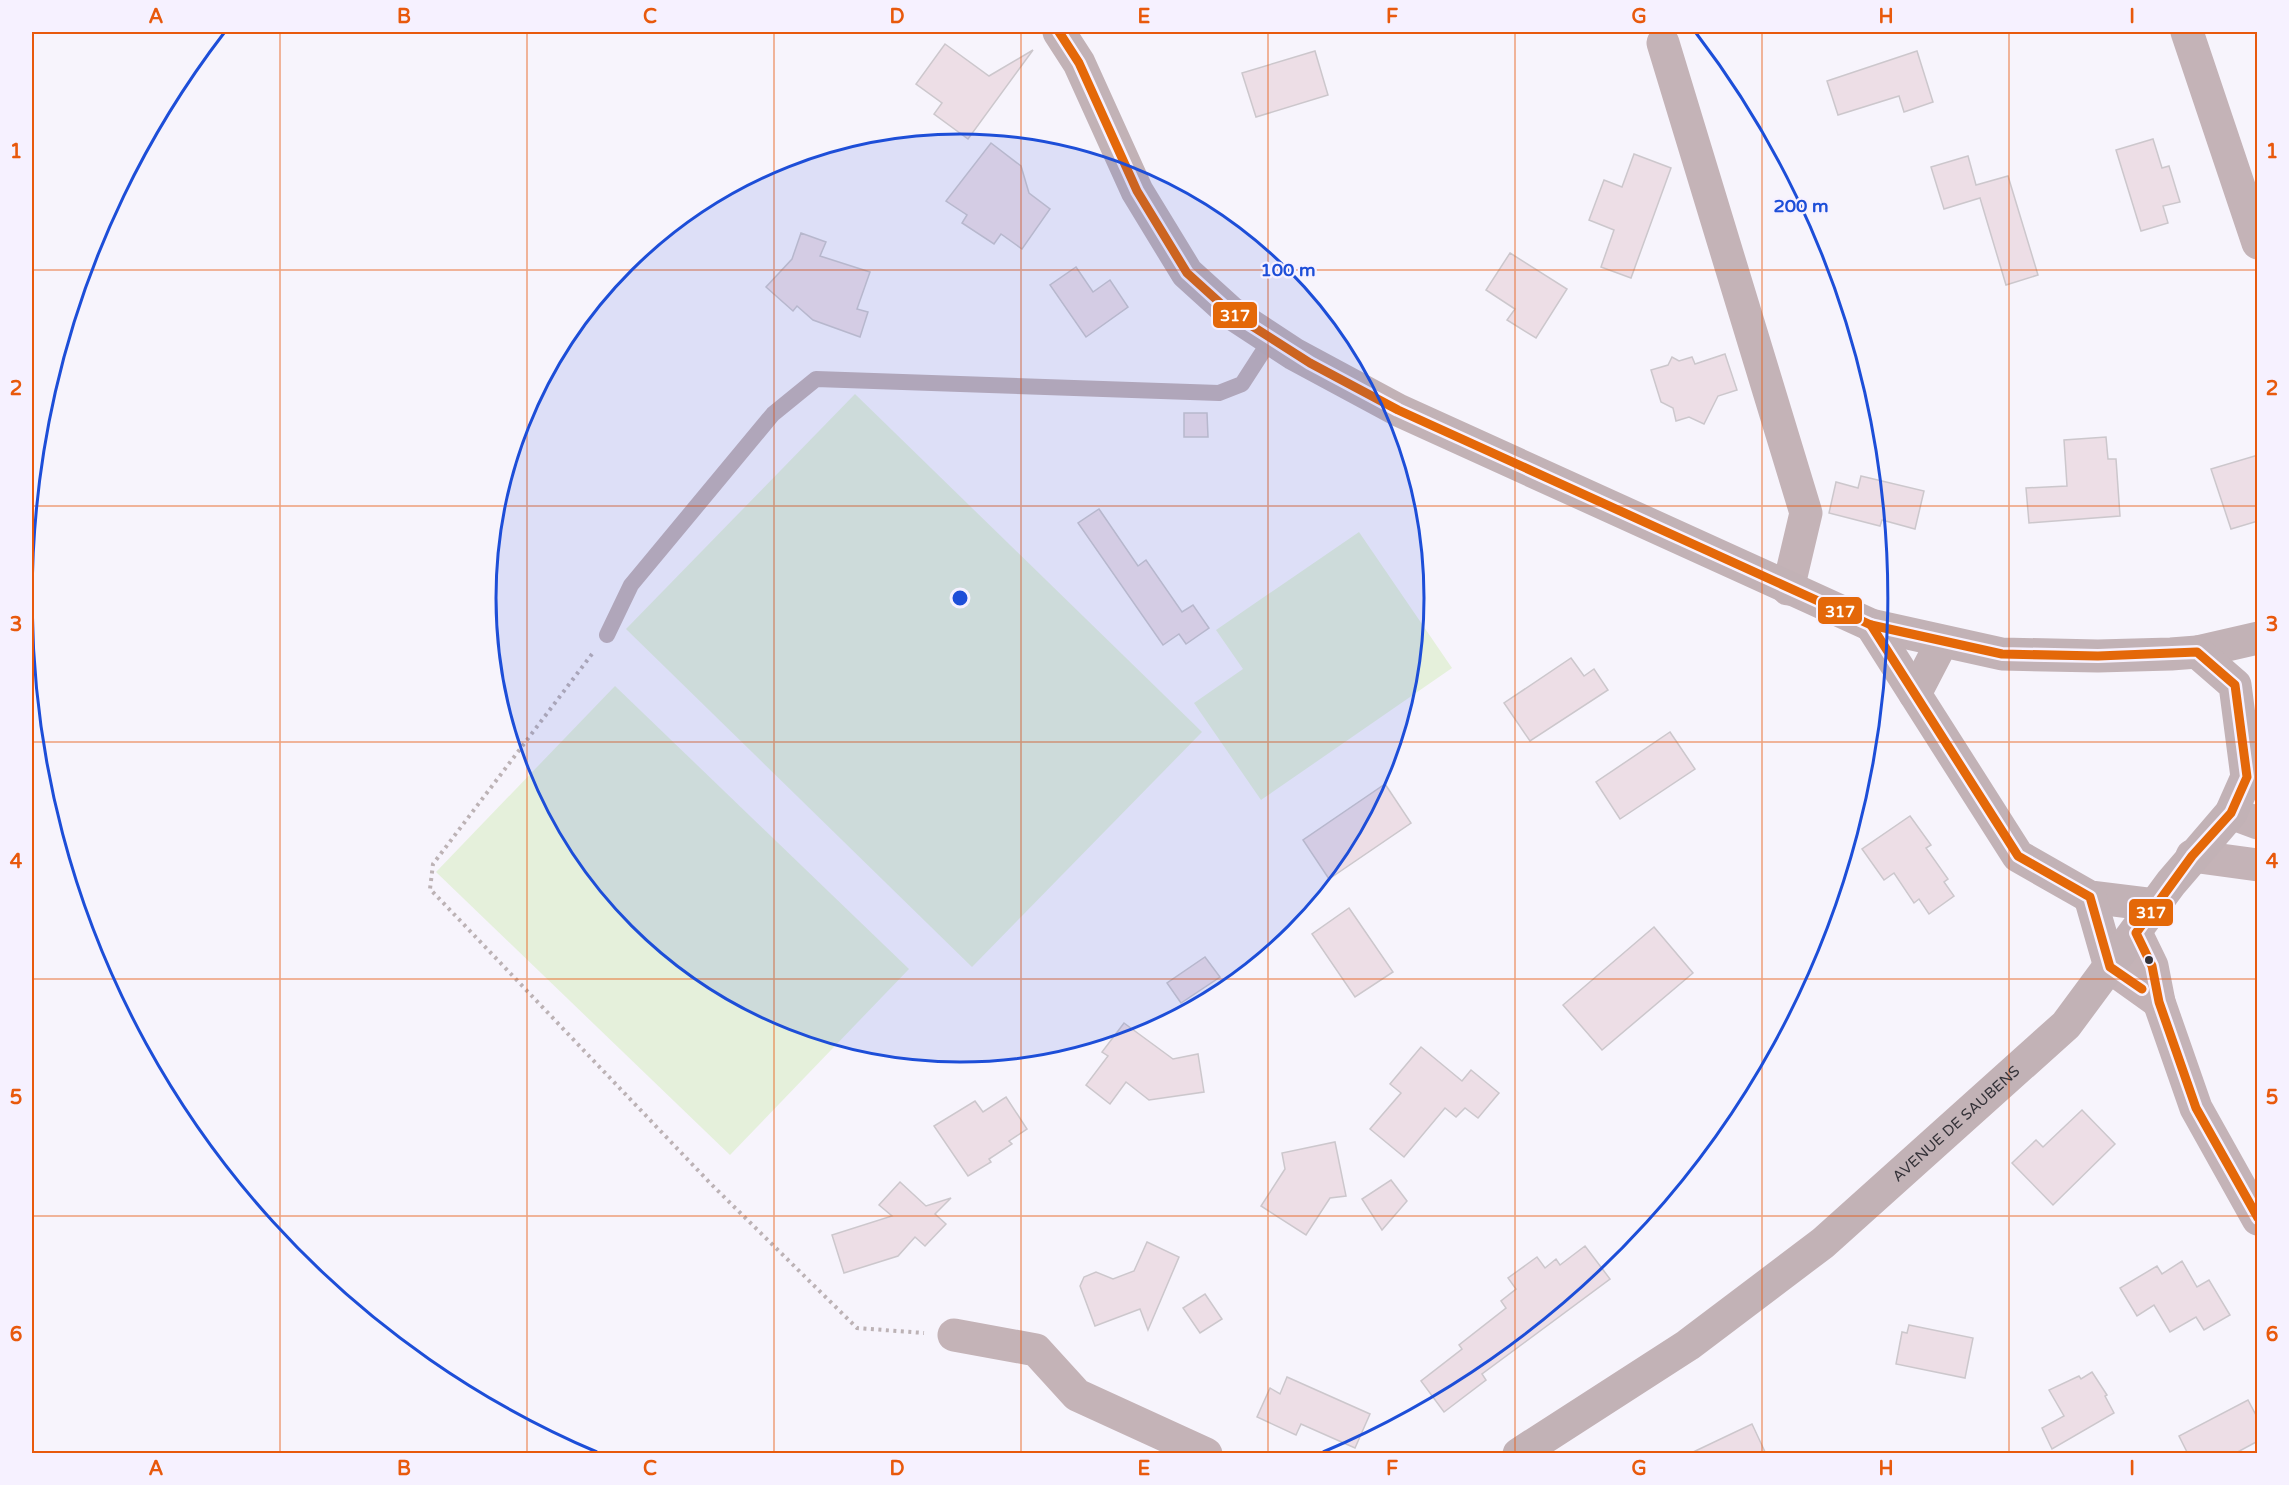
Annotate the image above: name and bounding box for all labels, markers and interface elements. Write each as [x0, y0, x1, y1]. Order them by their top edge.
text: A [149, 5, 164, 29]
text: B [397, 5, 411, 29]
text: C [643, 5, 657, 29]
text: D [889, 5, 905, 29]
text: E [1138, 5, 1151, 29]
text: F [1386, 5, 1398, 29]
text: G [1631, 5, 1647, 29]
text: H [1878, 5, 1894, 29]
text: I [2129, 5, 2135, 29]
text: 1 [10, 140, 22, 164]
text: 1 [2266, 140, 2278, 164]
text: 200 m [1773, 195, 1829, 217]
text: 100 m [1260, 259, 1316, 281]
line badge: 317 [1212, 301, 1258, 329]
text: 317 [1220, 306, 1250, 326]
text: 2 [10, 377, 22, 401]
text: 2 [2266, 377, 2278, 401]
centre of rings [950, 588, 970, 608]
line badge: 317 [1817, 596, 1863, 625]
text: 317 [1825, 602, 1855, 622]
text: 3 [10, 613, 22, 637]
text: 3 [2266, 613, 2278, 637]
text: 4 [10, 850, 23, 874]
text: 4 [2266, 850, 2279, 874]
line badge: 317 [2128, 898, 2174, 927]
text: 317 [2136, 903, 2166, 923]
unlabelled marker [2143, 954, 2155, 966]
street label: AVENUE DE SAUBENS [1889, 1062, 2023, 1185]
text: 5 [10, 1086, 22, 1110]
text: 5 [2266, 1086, 2278, 1110]
text: 6 [10, 1323, 22, 1347]
text: 6 [2266, 1323, 2278, 1347]
text: A [149, 1457, 164, 1481]
text: B [397, 1457, 411, 1481]
text: C [643, 1457, 657, 1481]
text: D [889, 1457, 905, 1481]
text: E [1138, 1457, 1151, 1481]
text: F [1386, 1457, 1398, 1481]
text: G [1631, 1457, 1647, 1481]
text: H [1878, 1457, 1894, 1481]
text: I [2129, 1457, 2135, 1481]

